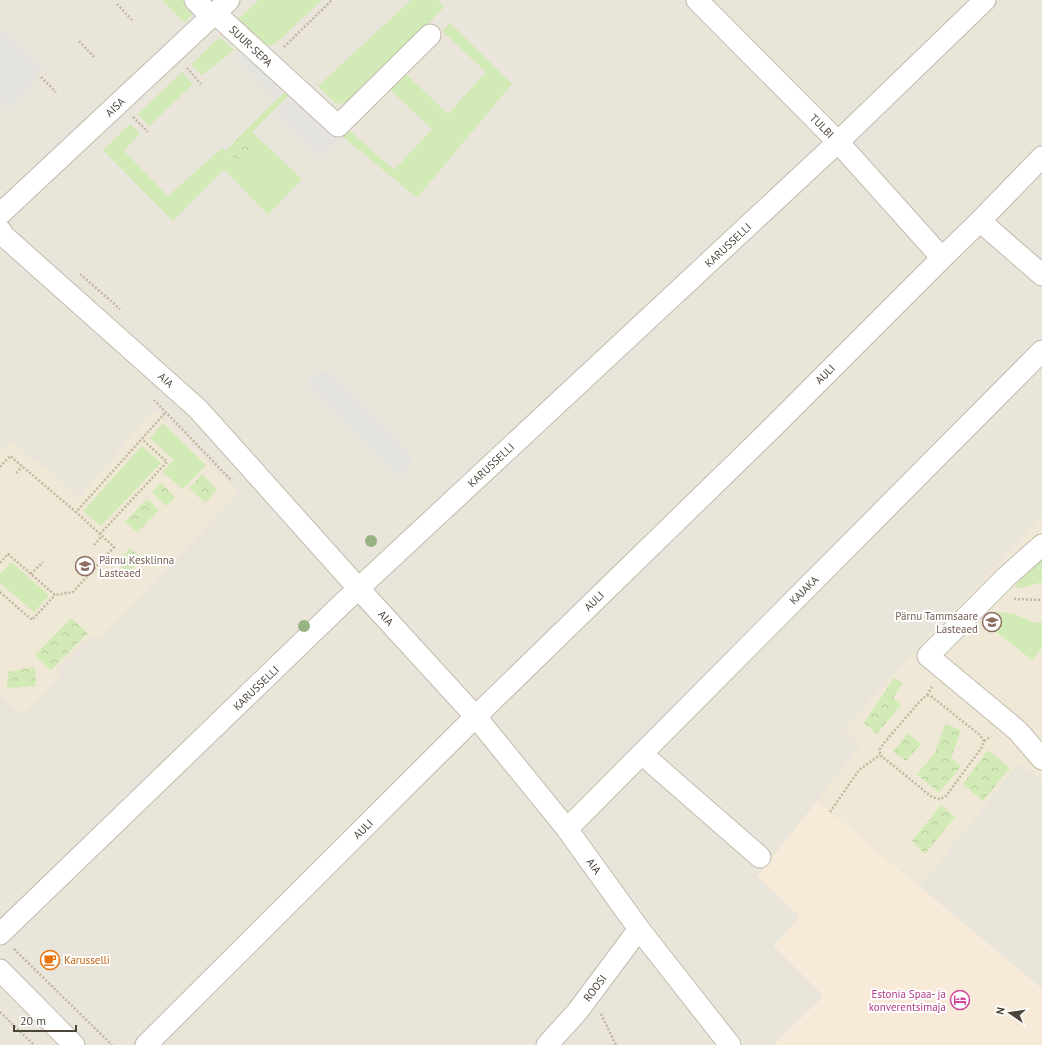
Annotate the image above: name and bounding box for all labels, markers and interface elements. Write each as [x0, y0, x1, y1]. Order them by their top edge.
street label: SUUR-SEPA [227, 23, 276, 70]
street label: AISA [102, 94, 128, 120]
street label: TULBI [807, 111, 837, 141]
street label: KARUSSELLI [702, 220, 754, 270]
street label: AULI [812, 361, 838, 387]
street label: AIA [155, 369, 177, 391]
street label: KARUSSELLI [465, 440, 517, 490]
place label: Pärnu Kesklinna Lasteaed [99, 553, 174, 580]
school or university icon: Pärnu Kesklinna Lasteaed [74, 555, 96, 577]
street label: KAJAKA [787, 572, 822, 607]
street label: AULI [581, 588, 607, 614]
street label: AIA [375, 607, 397, 629]
place label: Pärnu Tammsaare Lasteaed [895, 609, 978, 636]
school or university icon: Pärnu Tammsaare Lasteaed [981, 611, 1003, 633]
street label: KARUSSELLI [230, 663, 282, 713]
street label: AULI [350, 816, 376, 842]
street label: AIA [584, 855, 605, 877]
cafe icon: Karusselli [39, 949, 61, 971]
place label: Karusselli [64, 953, 110, 967]
street label: ROOSI [580, 972, 610, 1004]
place label: Estonia Spaa- ja konverentsimaja [869, 987, 946, 1014]
hotel icon: Estonia Spaa- ja konverentsimaja [949, 989, 971, 1011]
north arrow [990, 993, 1030, 1033]
text: N [993, 1006, 1008, 1016]
scale bar [14, 1007, 76, 1033]
text: 20 m [20, 1013, 46, 1028]

